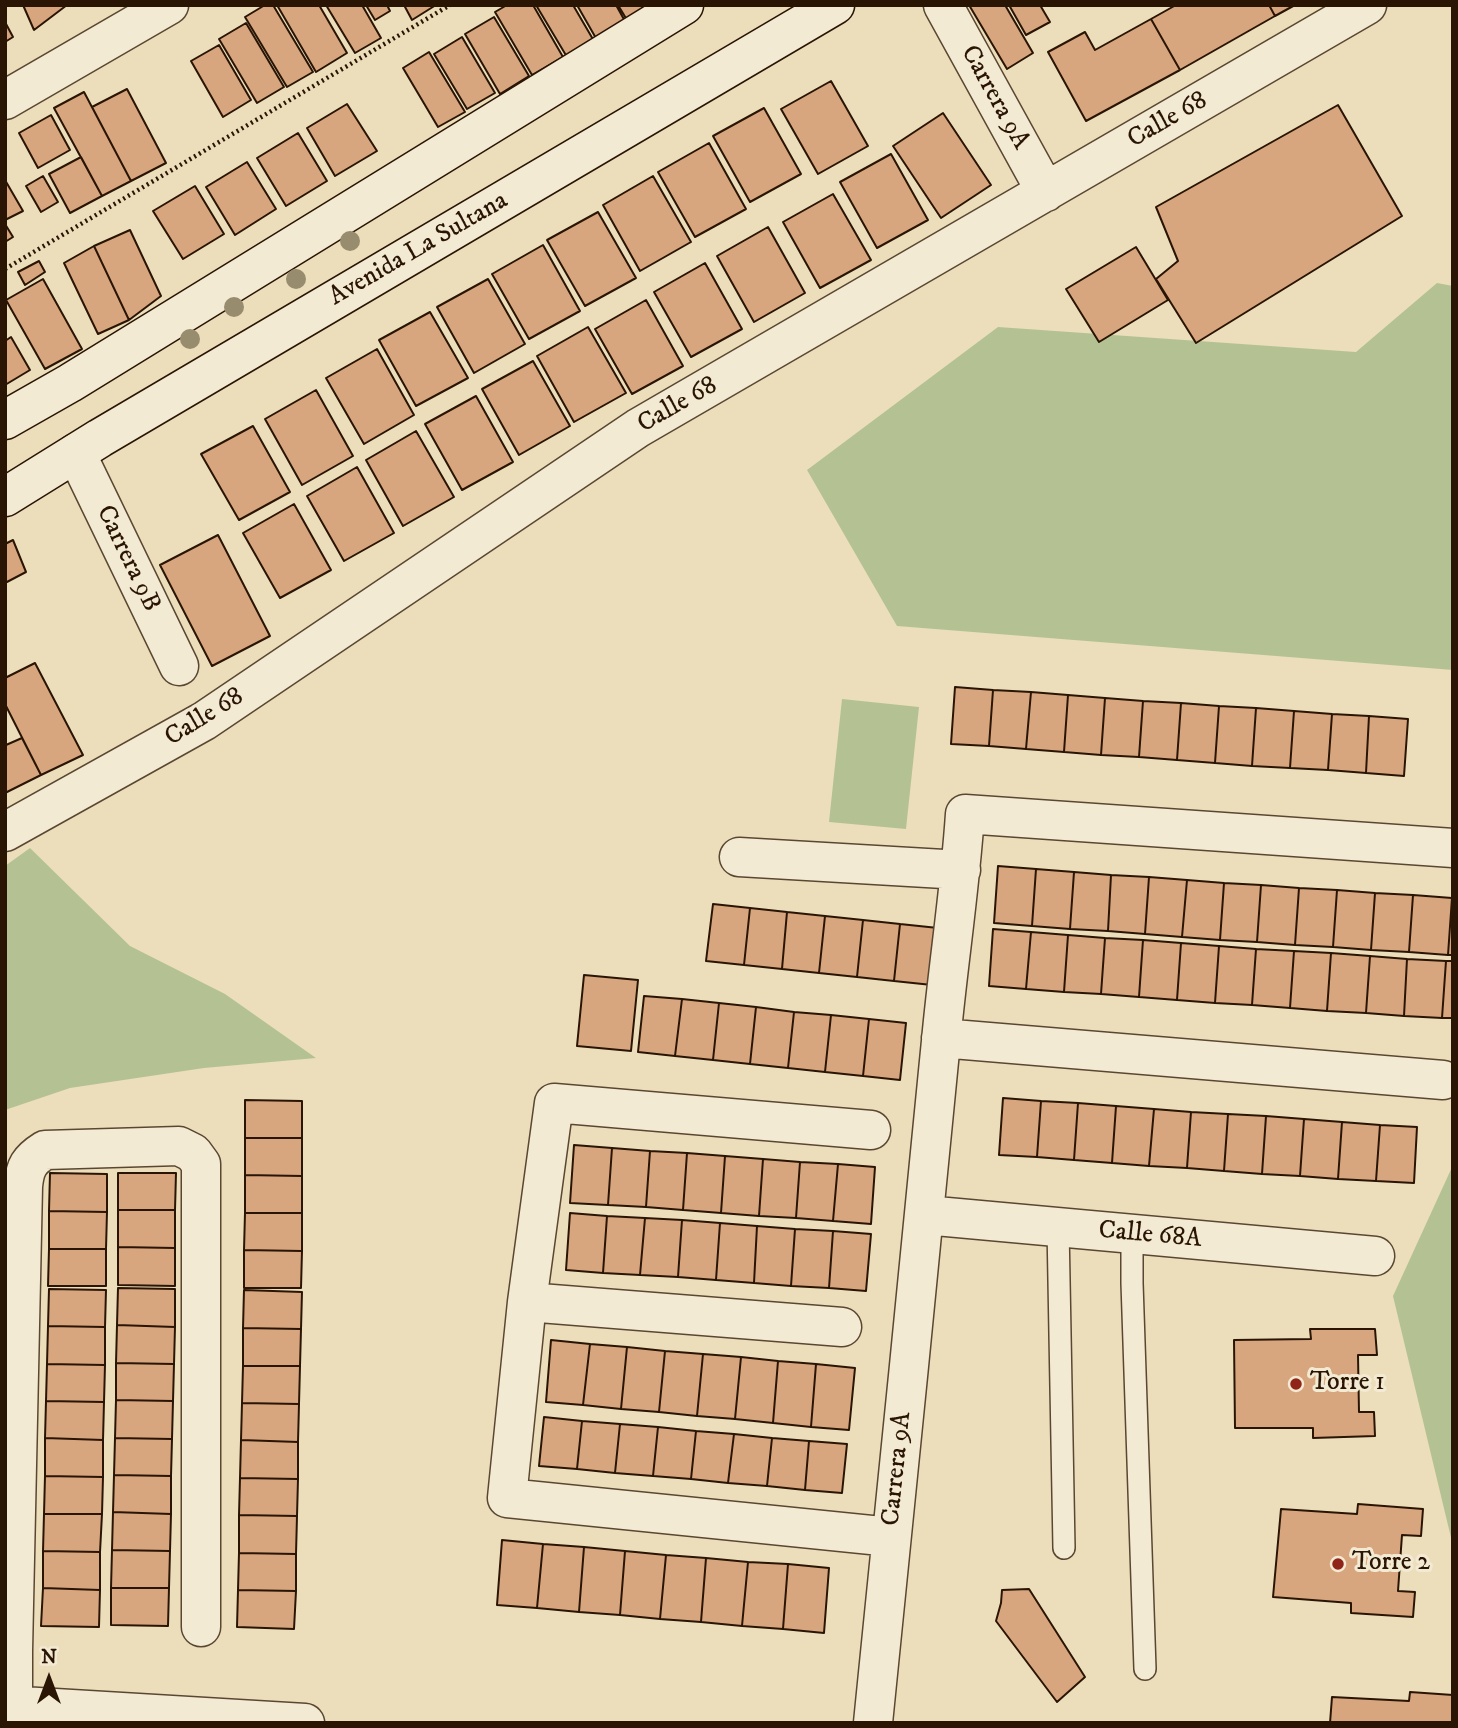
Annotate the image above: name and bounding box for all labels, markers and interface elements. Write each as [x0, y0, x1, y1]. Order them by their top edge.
street label: Carrera 9A [953, 40, 1035, 156]
street label: Calle 68 [1123, 86, 1213, 156]
street label: Avenida La Sultana [324, 186, 514, 314]
street label: Calle 68 [633, 371, 723, 441]
street label: Carrera 9B [88, 501, 166, 617]
street label: Calle 68 [160, 682, 250, 754]
street label: Calle 68A [1097, 1216, 1203, 1256]
place label: Torre 1 [1310, 1368, 1385, 1400]
marker: Torre 1 [1288, 1376, 1304, 1392]
street label: Carrera 9A [877, 1411, 919, 1527]
place label: Torre 2 [1352, 1548, 1430, 1580]
marker: Torre 2 [1330, 1556, 1346, 1572]
north arrow [14, 1644, 84, 1714]
text: N [41, 1646, 57, 1669]

